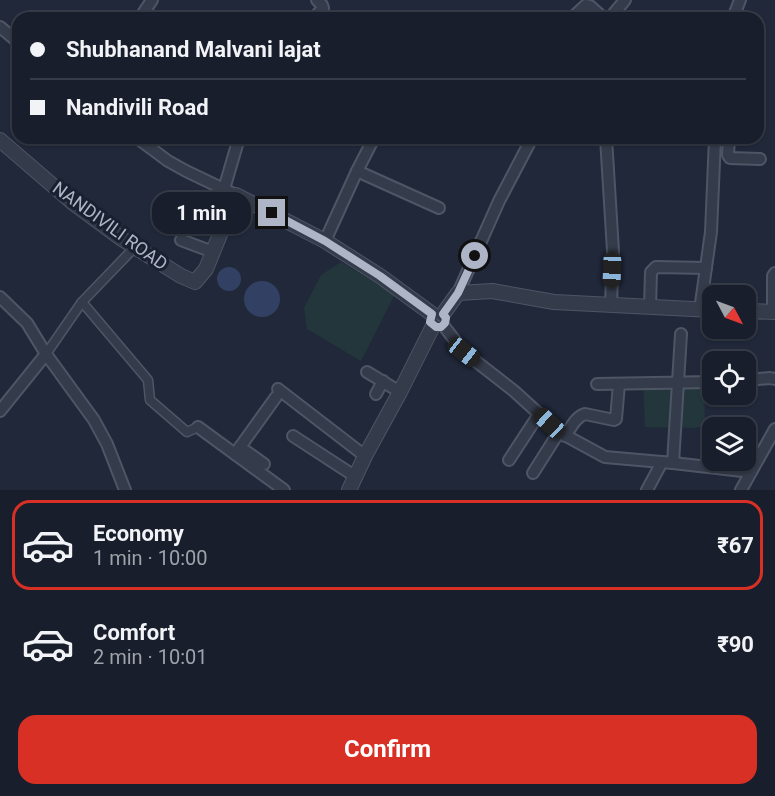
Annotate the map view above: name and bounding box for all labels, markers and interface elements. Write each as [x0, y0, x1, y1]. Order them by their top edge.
text: Shubhanand Malvani lajat [66, 37, 321, 62]
text: Nandivili Road [66, 95, 209, 120]
street label: NANDIVILI ROAD [49, 177, 172, 274]
callout: 1 min [152, 192, 251, 234]
route end [258, 199, 285, 226]
text: 1 min [176, 201, 227, 225]
route start [461, 242, 488, 269]
car [602, 252, 622, 288]
north arrow [702, 285, 756, 339]
map controls [702, 285, 756, 471]
car [444, 334, 484, 370]
button: locate [702, 351, 756, 405]
car [530, 404, 568, 442]
button: layers [702, 417, 756, 471]
icon: car [21, 518, 75, 572]
text: Economy [93, 521, 184, 546]
text: ₹67 [717, 533, 754, 558]
text: 1 min · 10:00 [93, 546, 208, 570]
icon: car [21, 617, 75, 671]
text: Comfort [93, 620, 175, 645]
text: ₹90 [717, 632, 754, 657]
text: 2 min · 10:01 [93, 645, 208, 669]
button: Confirm [18, 715, 757, 784]

